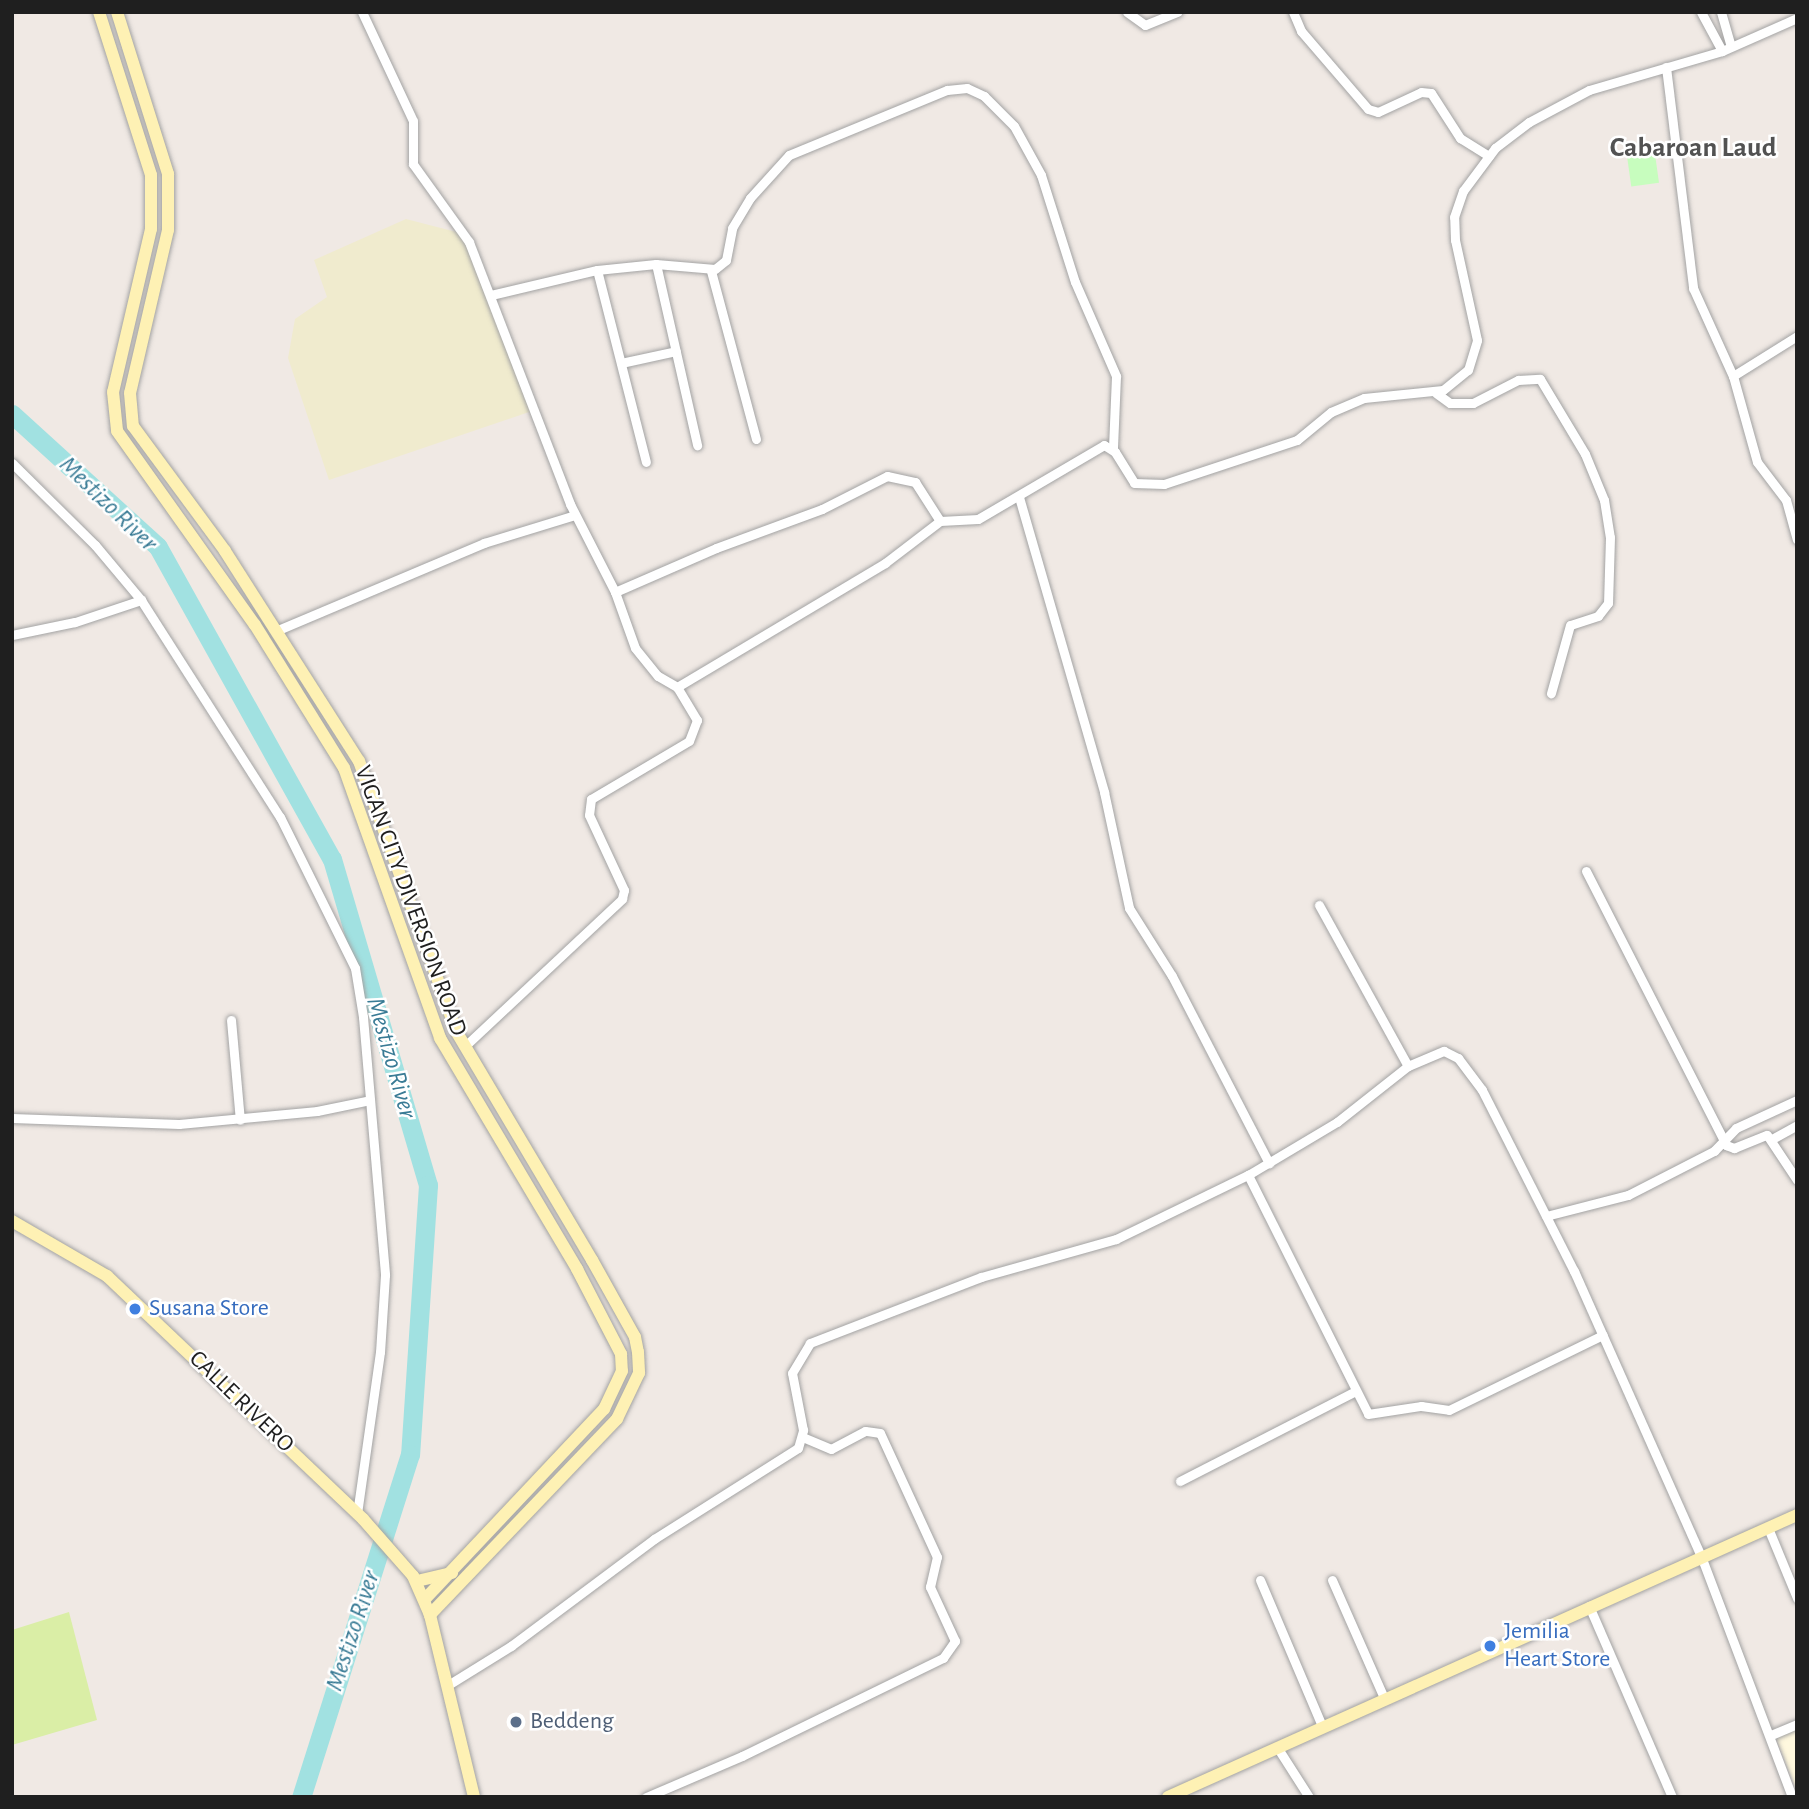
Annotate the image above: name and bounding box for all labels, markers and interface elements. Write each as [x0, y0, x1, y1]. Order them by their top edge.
district label: Cabaroan Laud [1610, 131, 1776, 165]
water label: Mestizo River [52, 450, 164, 558]
street label: VIGAN CITY DIVERSION ROAD [348, 762, 472, 1040]
water label: Mestizo River [359, 994, 423, 1122]
place label: Susana Store [149, 1295, 269, 1323]
marker: Susana Store [127, 1301, 143, 1317]
street label: CALLE RIVERO [183, 1345, 299, 1459]
water label: Mestizo River [319, 1567, 387, 1695]
place label: Jemilia Heart Store [1504, 1618, 1610, 1674]
marker: Jemilia Heart Store [1482, 1638, 1498, 1654]
place label: Beddeng [530, 1708, 614, 1736]
marker: Beddeng [508, 1714, 524, 1730]

